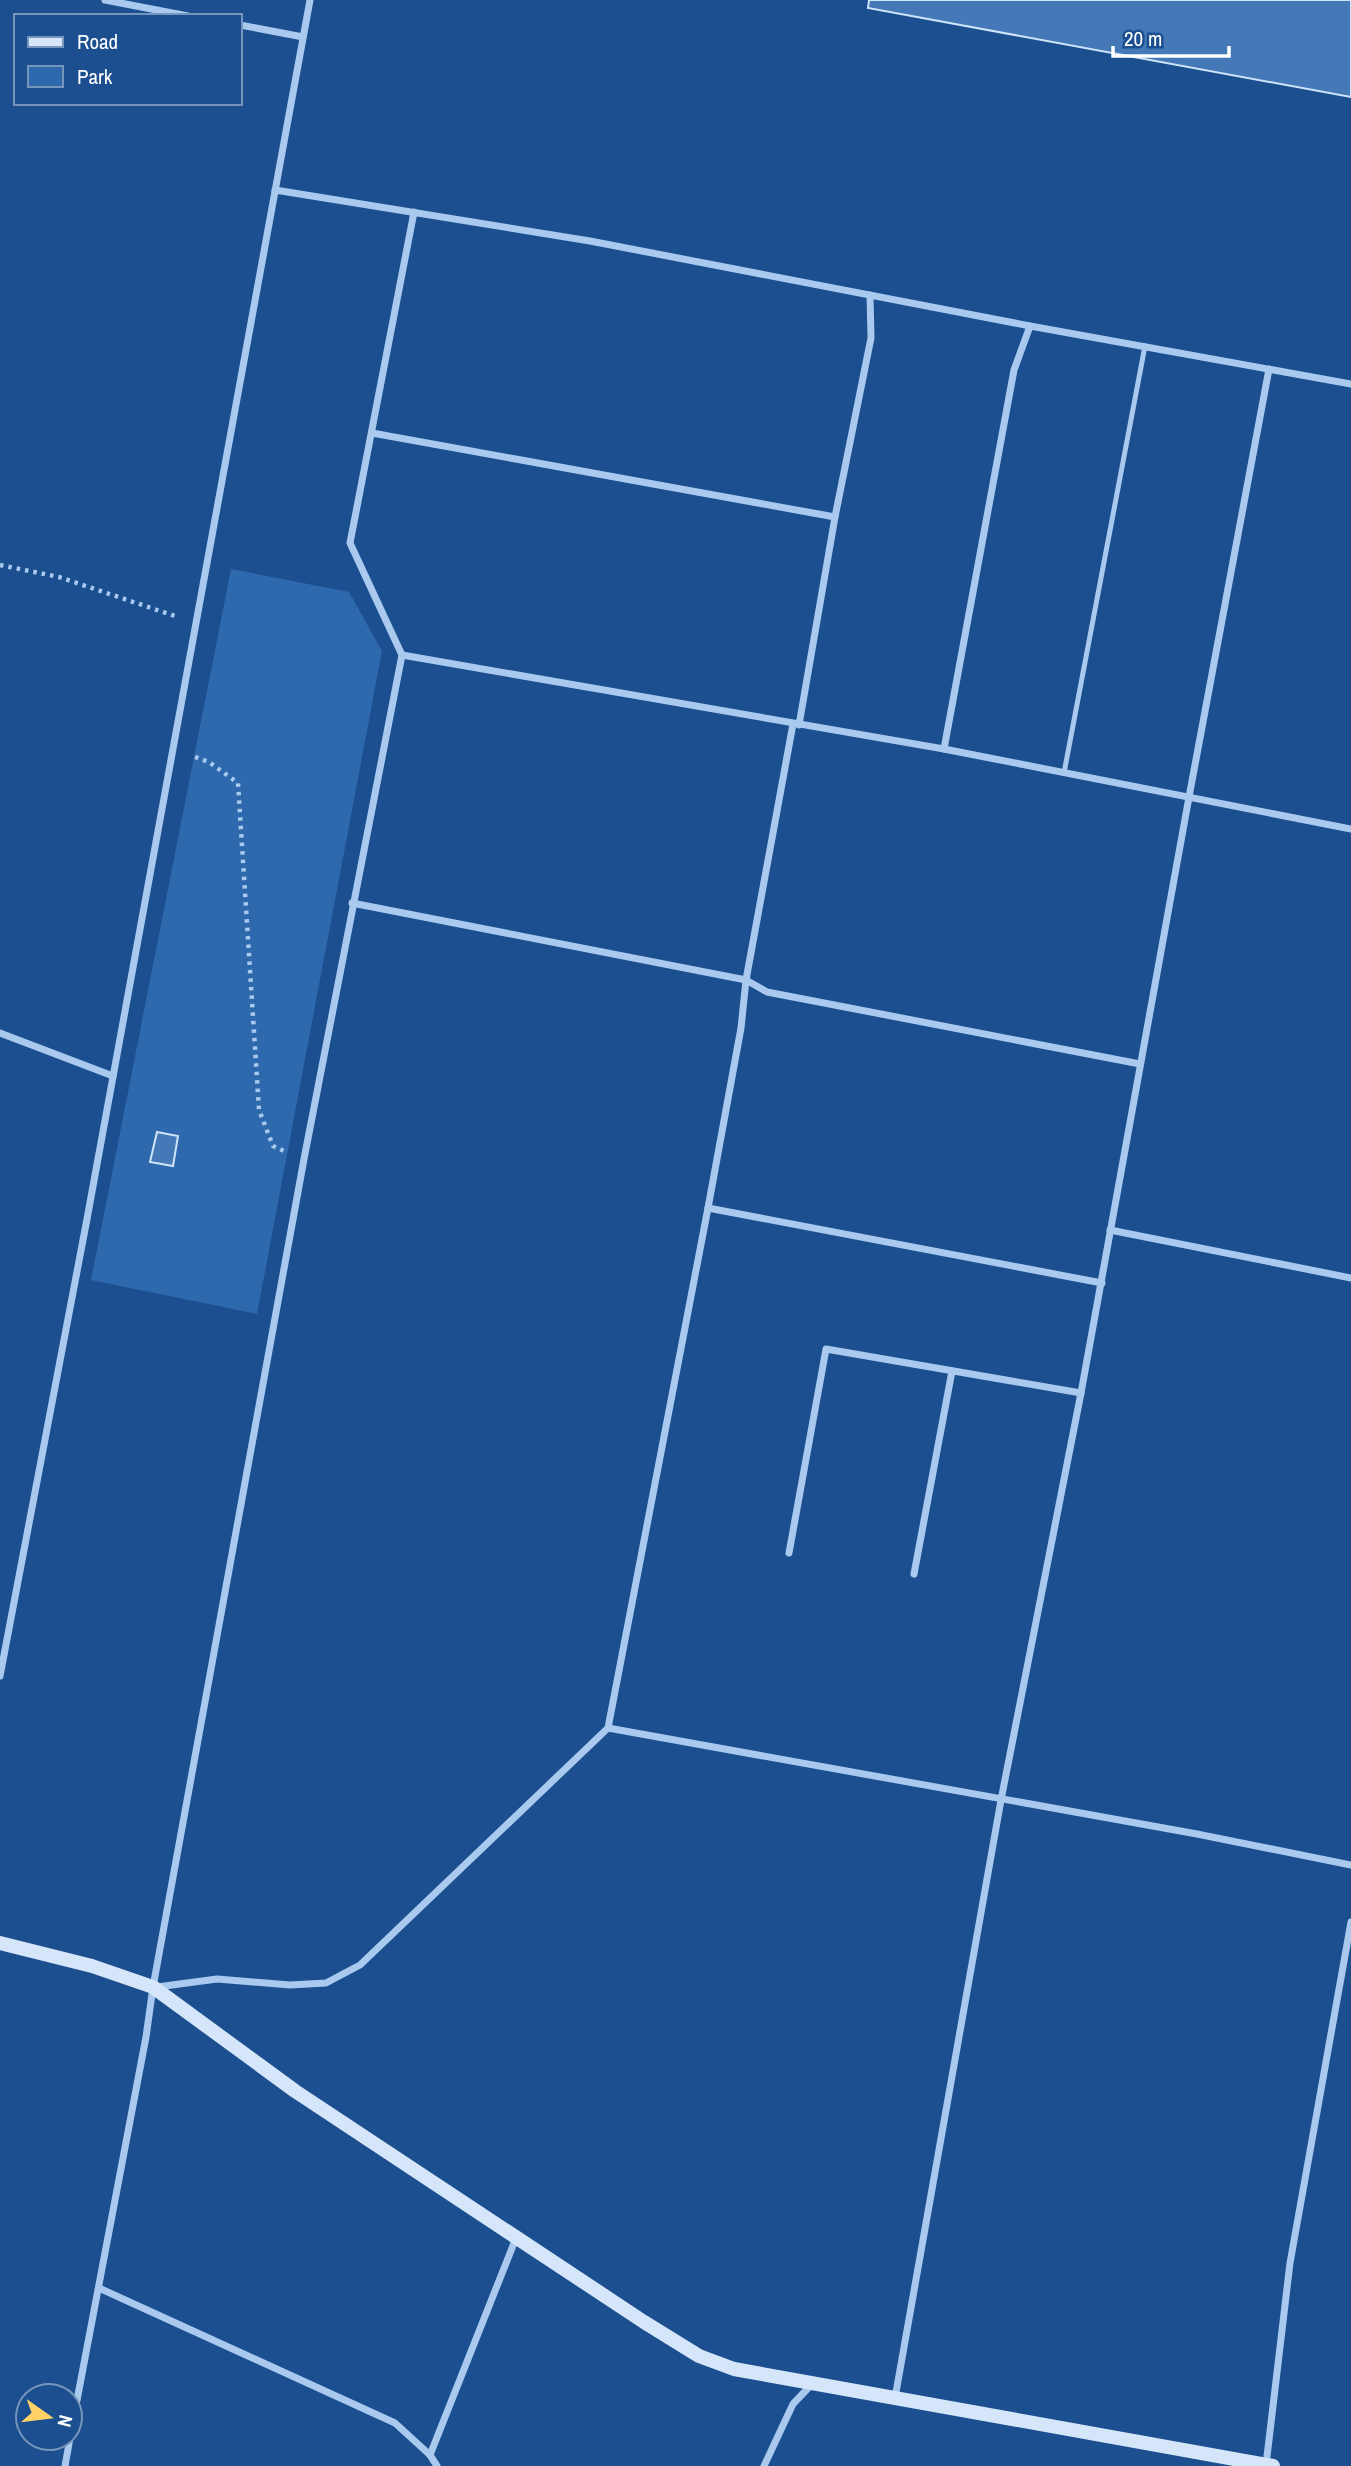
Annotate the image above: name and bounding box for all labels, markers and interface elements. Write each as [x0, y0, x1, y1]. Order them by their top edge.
legend [14, 14, 242, 105]
scale bar [1113, 14, 1228, 58]
text: 20 m [1124, 24, 1162, 53]
text: Road [77, 27, 118, 56]
text: Park [77, 62, 113, 91]
north arrow [14, 2382, 84, 2452]
text: N [52, 2413, 79, 2430]

